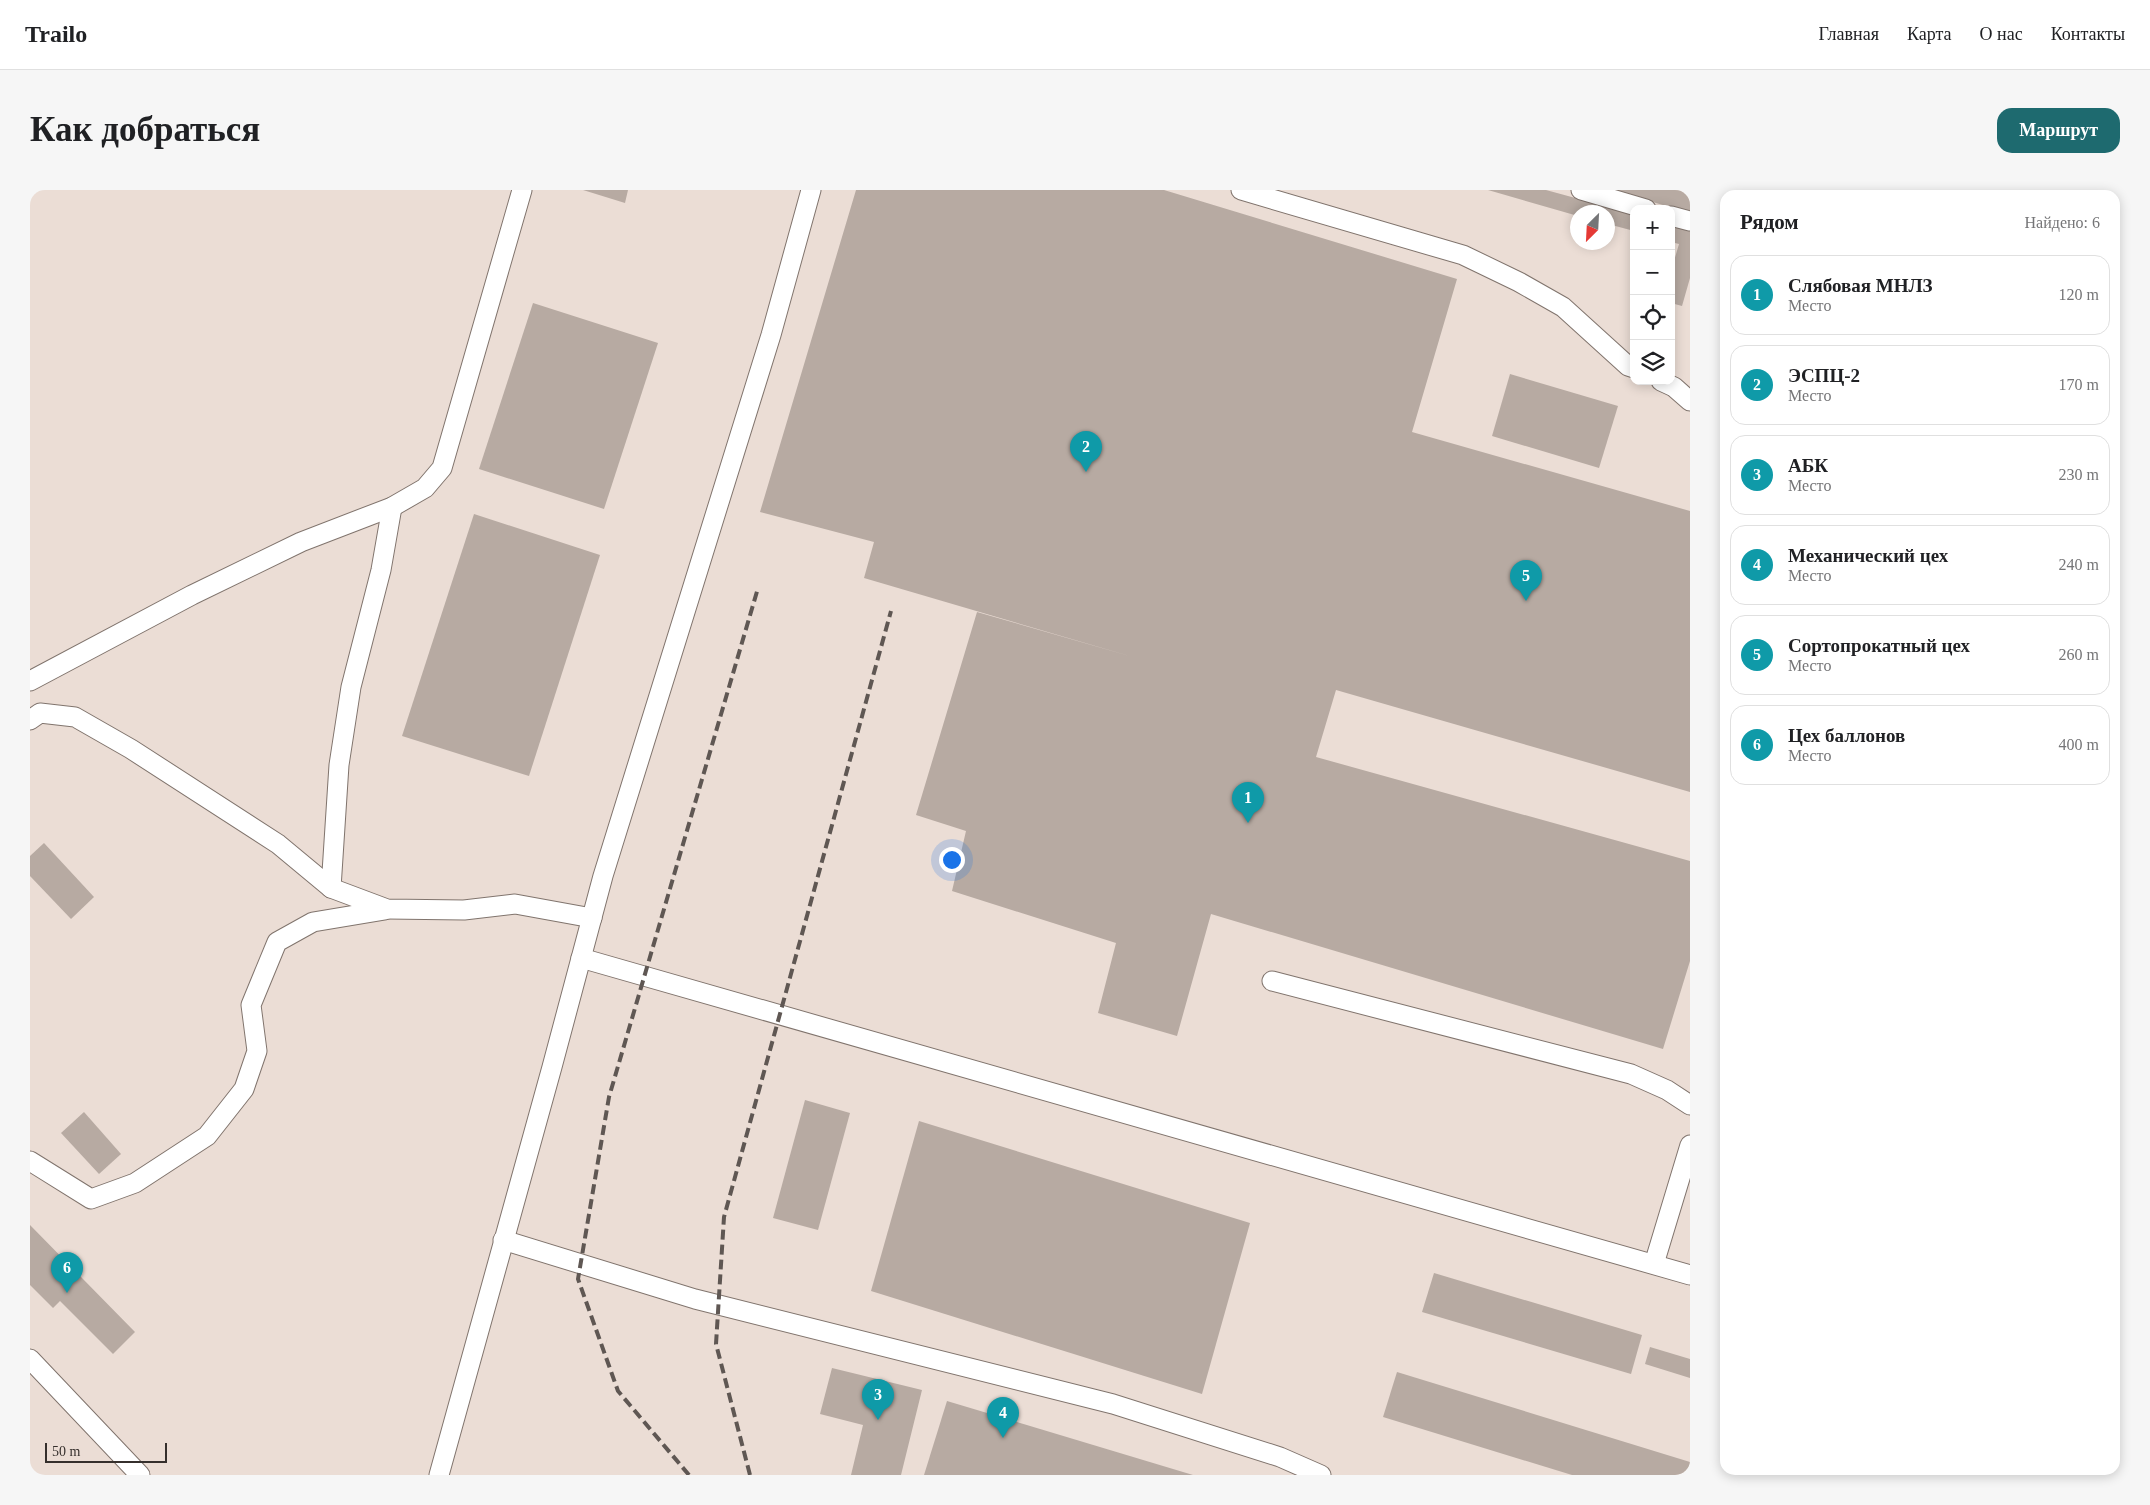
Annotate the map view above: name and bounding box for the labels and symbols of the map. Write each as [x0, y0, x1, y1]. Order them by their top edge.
north arrow [1570, 205, 1615, 250]
pin: 2 [1070, 431, 1102, 472]
pin: 5 [1510, 560, 1542, 601]
pin: 1 [1232, 782, 1264, 823]
your location [939, 847, 965, 873]
pin: 6 [51, 1252, 83, 1293]
pin: 3 [862, 1379, 894, 1420]
pin: 4 [987, 1397, 1019, 1438]
scale bar [45, 1440, 168, 1463]

